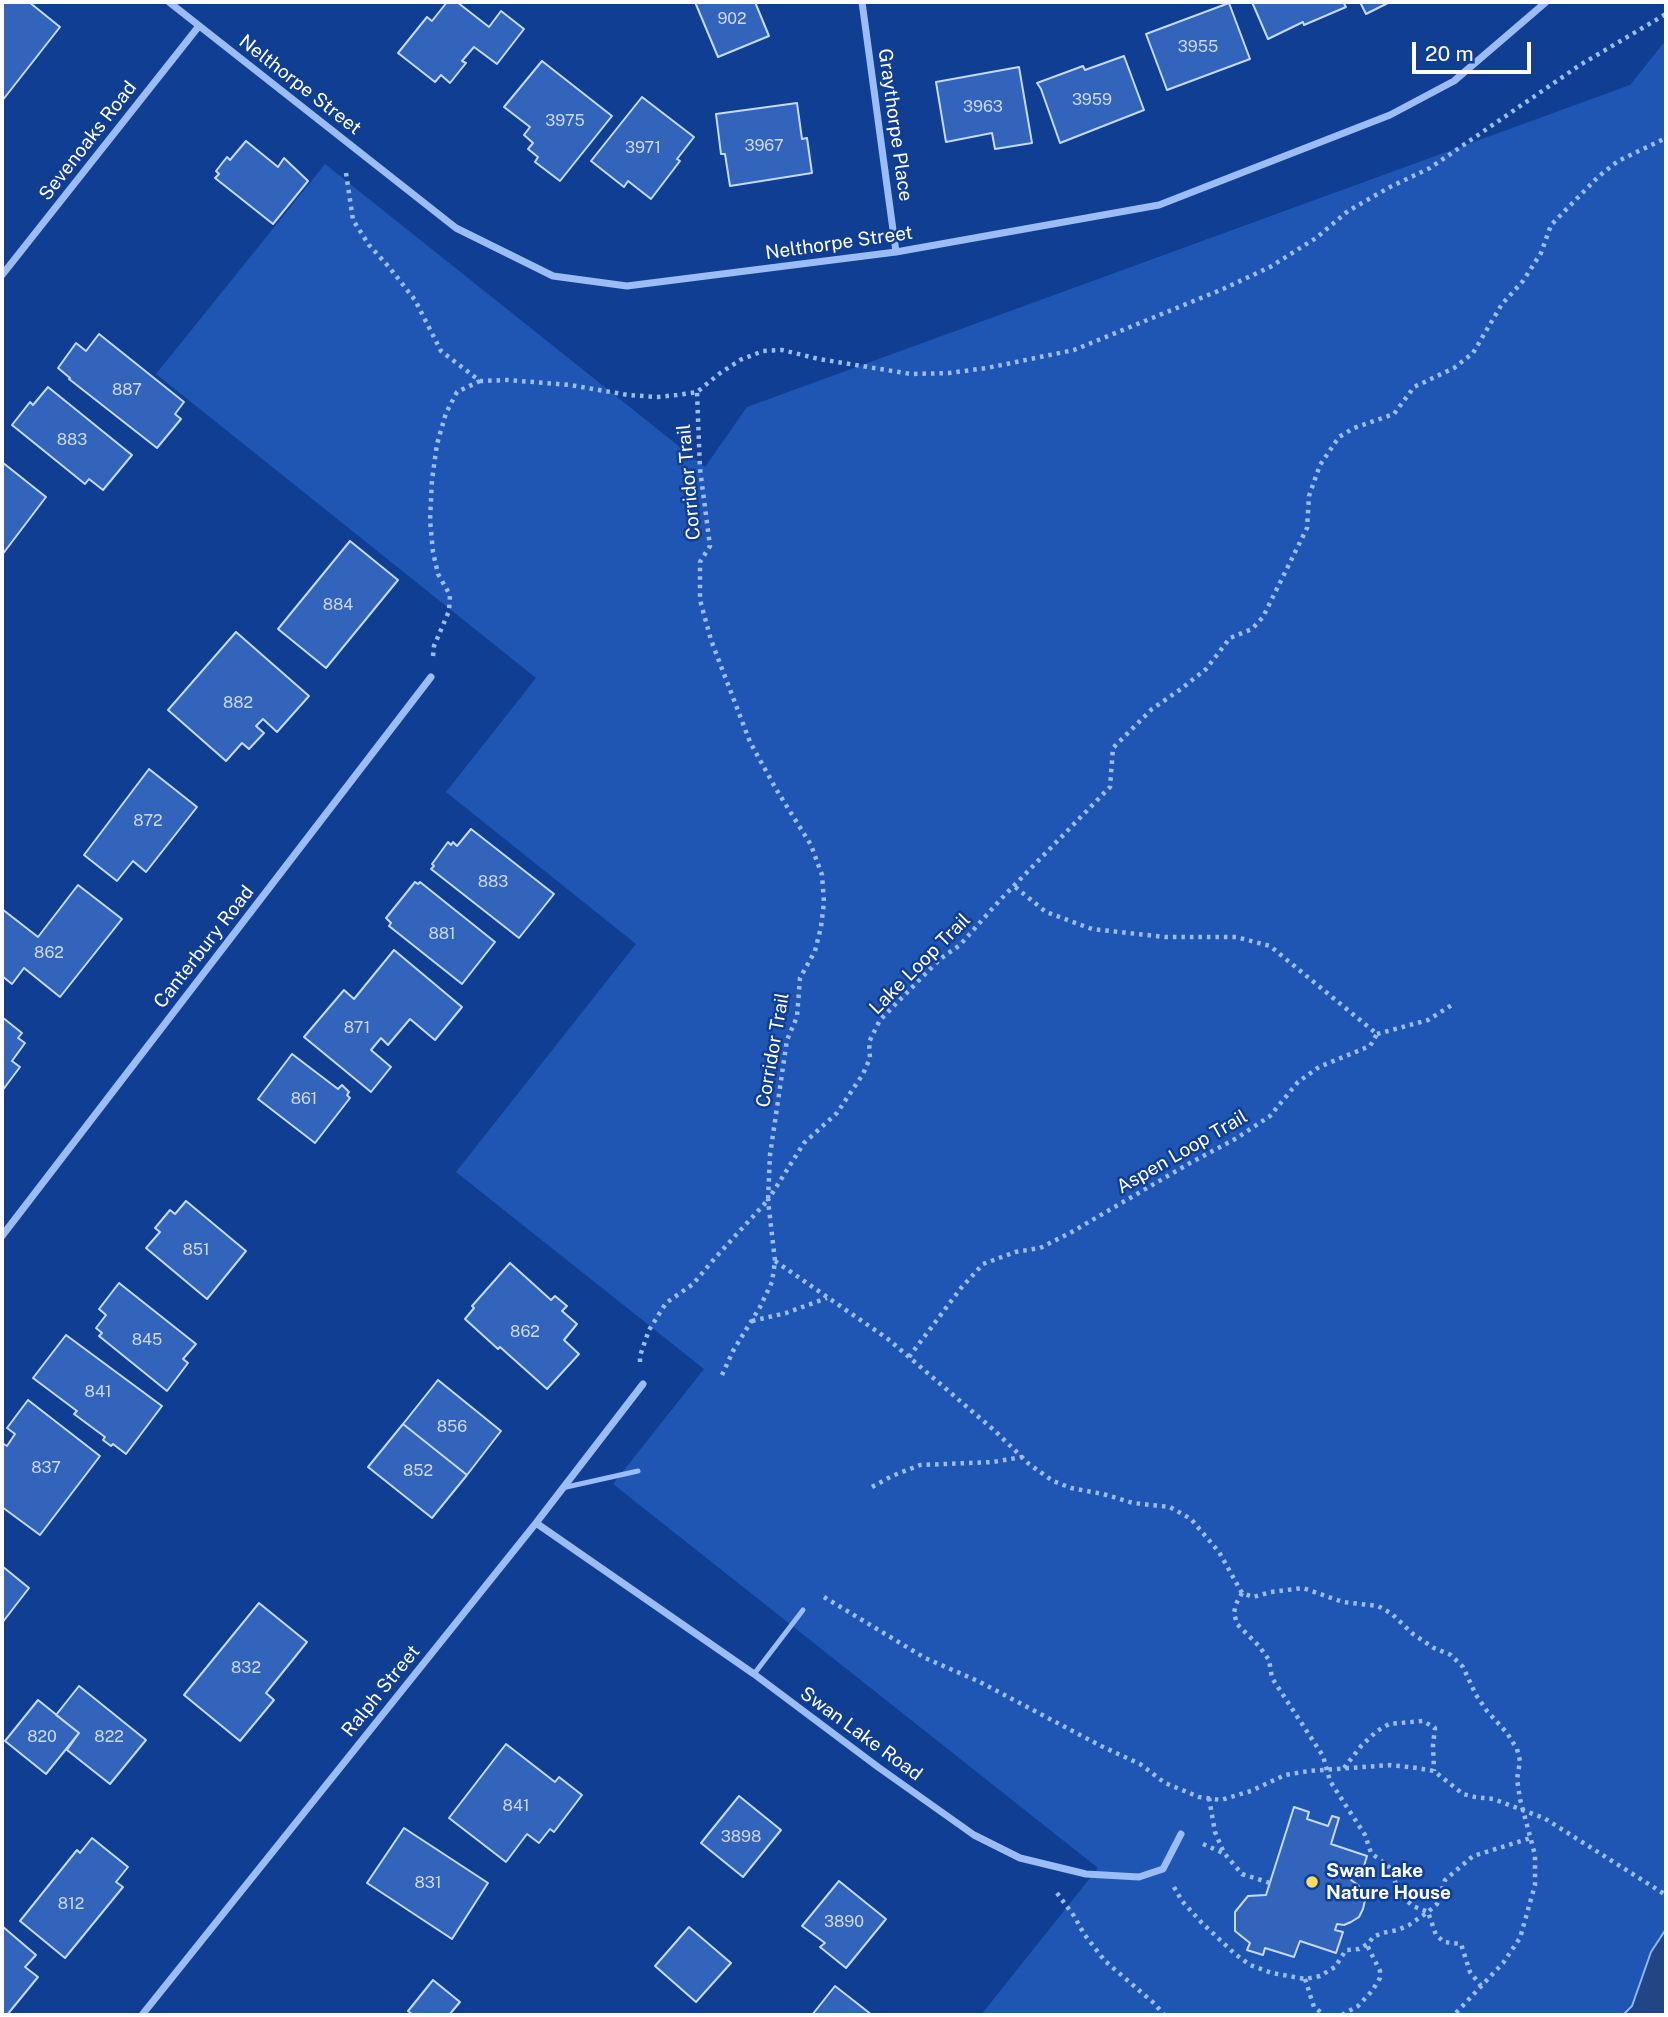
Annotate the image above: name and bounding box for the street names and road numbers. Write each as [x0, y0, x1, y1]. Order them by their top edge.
street label: Nelthorpe Street [234, 30, 366, 140]
street label: Graythorpe Place [873, 47, 917, 203]
street label: Sevenoaks Road [34, 77, 142, 205]
street label: Nelthorpe Street [764, 221, 914, 265]
street label: Corridor Trail [673, 423, 705, 541]
street label: Canterbury Road [149, 881, 259, 1013]
street label: Lake Loop Trail [865, 909, 975, 1019]
street label: Corridor Trail [752, 991, 794, 1109]
street label: Aspen Loop Trail [1113, 1105, 1251, 1199]
street label: Ralph Street [337, 1641, 425, 1741]
street label: Swan Lake Road [796, 1682, 926, 1786]

